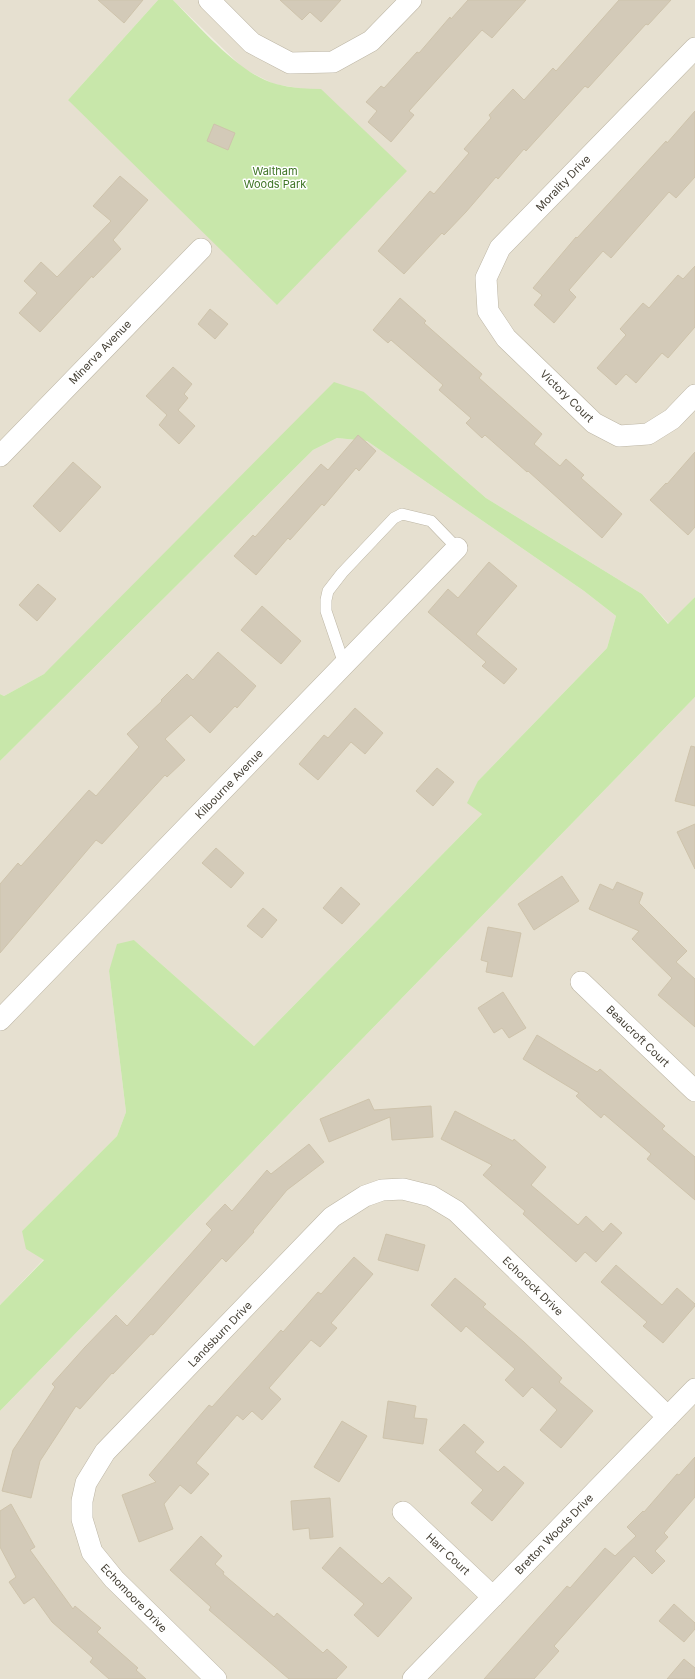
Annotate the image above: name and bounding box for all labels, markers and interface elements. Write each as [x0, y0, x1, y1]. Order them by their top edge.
street label: Morality Drive [533, 152, 593, 214]
park label: Waltham Woods Park [244, 164, 306, 191]
street label: Minerva Avenue [66, 317, 134, 387]
street label: Victory Court [537, 367, 597, 425]
street label: Kilbourne Avenue [192, 746, 266, 822]
street label: Beaucroft Court [603, 1002, 673, 1070]
street label: Echorock Drive [500, 1253, 566, 1319]
street label: Landsburn Drive [185, 1298, 255, 1370]
street label: Bretton Woods Drive [512, 1491, 596, 1577]
street label: Harr Court [423, 1530, 473, 1578]
street label: Echomoore Drive [98, 1561, 170, 1635]

